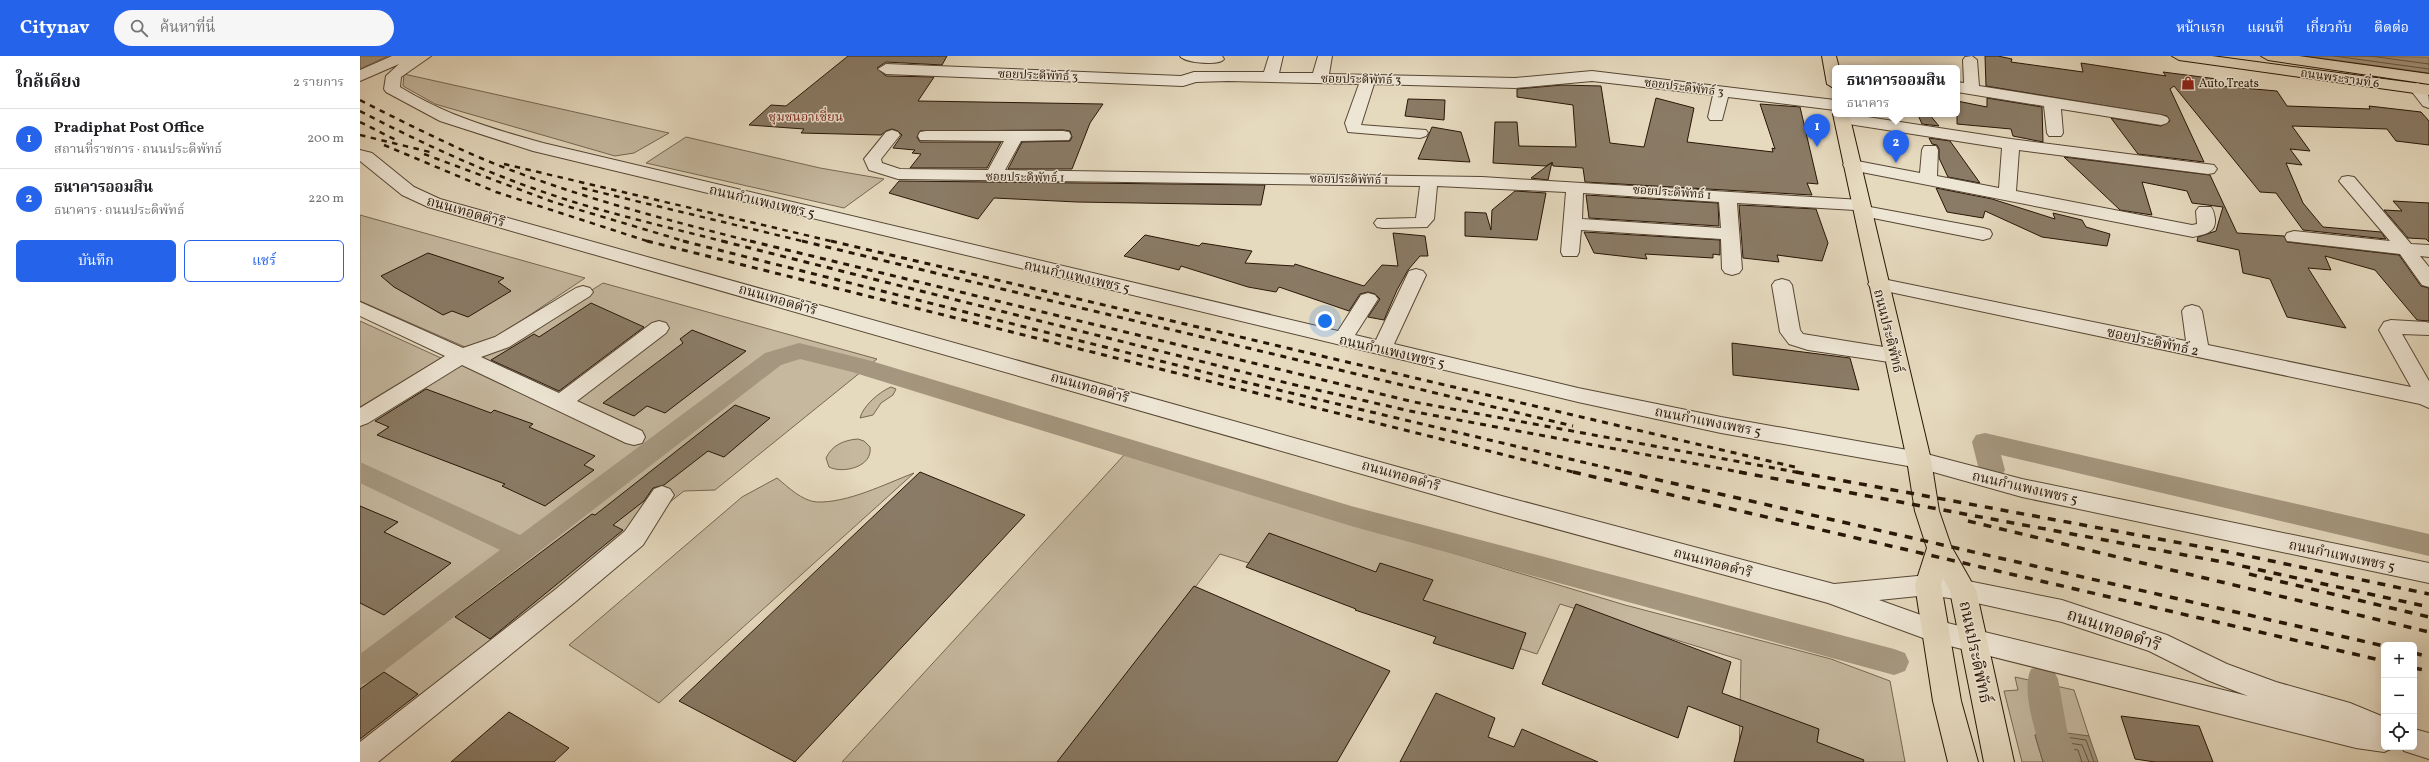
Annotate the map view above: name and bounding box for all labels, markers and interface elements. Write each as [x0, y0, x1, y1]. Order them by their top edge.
search box [114, 10, 394, 46]
text: Citynav [20, 15, 90, 41]
icon: search [128, 17, 150, 39]
text: ค้นหาที่นี่ [160, 18, 216, 39]
text: หน้าแรก [2176, 19, 2225, 38]
text: แผนที่ [2247, 19, 2284, 38]
text: เกี่ยวกับ [2306, 19, 2352, 38]
text: ติดต่อ [2374, 19, 2409, 38]
street label: ถนนพระรามที่ 6 [2299, 64, 2381, 92]
popup [1832, 65, 1960, 117]
street label: ซอยประดิพัทธ์ 3 [998, 67, 1078, 85]
text: ใกล้เคียง [16, 71, 81, 94]
street label: ซอยประดิพัทธ์ 3 [1321, 71, 1401, 89]
text: ธนาคารออมสิน [1846, 71, 1946, 92]
text: 2 รายการ [293, 74, 344, 92]
street label: ซอยประดิพัทธ์ 3 [1643, 75, 1725, 101]
shop icon: Auto Treats [2180, 75, 2196, 91]
place label: Auto Treats [2199, 76, 2259, 92]
text: ธนาคาร [1846, 95, 1889, 113]
district label: ชุมชนอาเซี่ยน [769, 107, 844, 127]
pin: 1 [1804, 114, 1830, 147]
text: Pradiphat Post Office [54, 118, 204, 139]
text: 1 [26, 130, 32, 148]
text: 200 m [307, 130, 344, 148]
pin: 2 [1883, 130, 1909, 163]
text: สถานที่ราชการ · ถนนประดิพัทธ์ [54, 141, 222, 159]
street label: ซอยประดิพัทธ์ 1 [985, 169, 1065, 187]
street label: ซอยประดิพัทธ์ 1 [1309, 171, 1389, 189]
text: ธนาคารออมสิน [54, 178, 153, 199]
street label: ถนนกำแพงเพชร 5 [707, 181, 816, 224]
street label: ซอยประดิพัทธ์ 1 [1632, 182, 1712, 204]
text: 2 [26, 190, 32, 208]
text: 220 m [308, 190, 344, 208]
street label: ถนนเทอดดำริ [424, 192, 507, 233]
text: ธนาคาร · ถนนประดิพัทธ์ [54, 202, 184, 220]
button: บันทึก [16, 240, 176, 282]
button: แชร์ [184, 240, 344, 282]
street label: ถนนกำแพงเพชร 5 [1022, 256, 1131, 299]
street label: ถนนเทอดดำริ [736, 280, 819, 321]
street label: ถนนประดิพัทธ์ [1868, 287, 1908, 376]
your location [1315, 311, 1335, 331]
street label: ซอยประดิพัทธ์ 2 [2105, 322, 2201, 362]
street label: ถนนกำแพงเพชร 5 [1337, 331, 1446, 374]
street label: ถนนเทอดดำริ [1048, 368, 1131, 409]
street label: ถนนกำแพงเพชร 5 [1653, 403, 1763, 442]
street label: ถนนเทอดดำริ [1359, 456, 1442, 497]
street label: ถนนกำแพงเพชร 5 [1970, 467, 2079, 510]
street label: ถนนกำแพงเพชร 5 [2287, 536, 2397, 577]
street label: ถนนเทอดดำริ [1671, 544, 1754, 583]
street label: ถนนประดิพัทธ์ [1952, 599, 1998, 706]
street label: ถนนเทอดดำริ [2063, 604, 2164, 657]
map controls [2381, 642, 2417, 750]
button: + [2381, 642, 2417, 678]
button: − [2381, 678, 2417, 714]
button: locate [2381, 714, 2417, 750]

